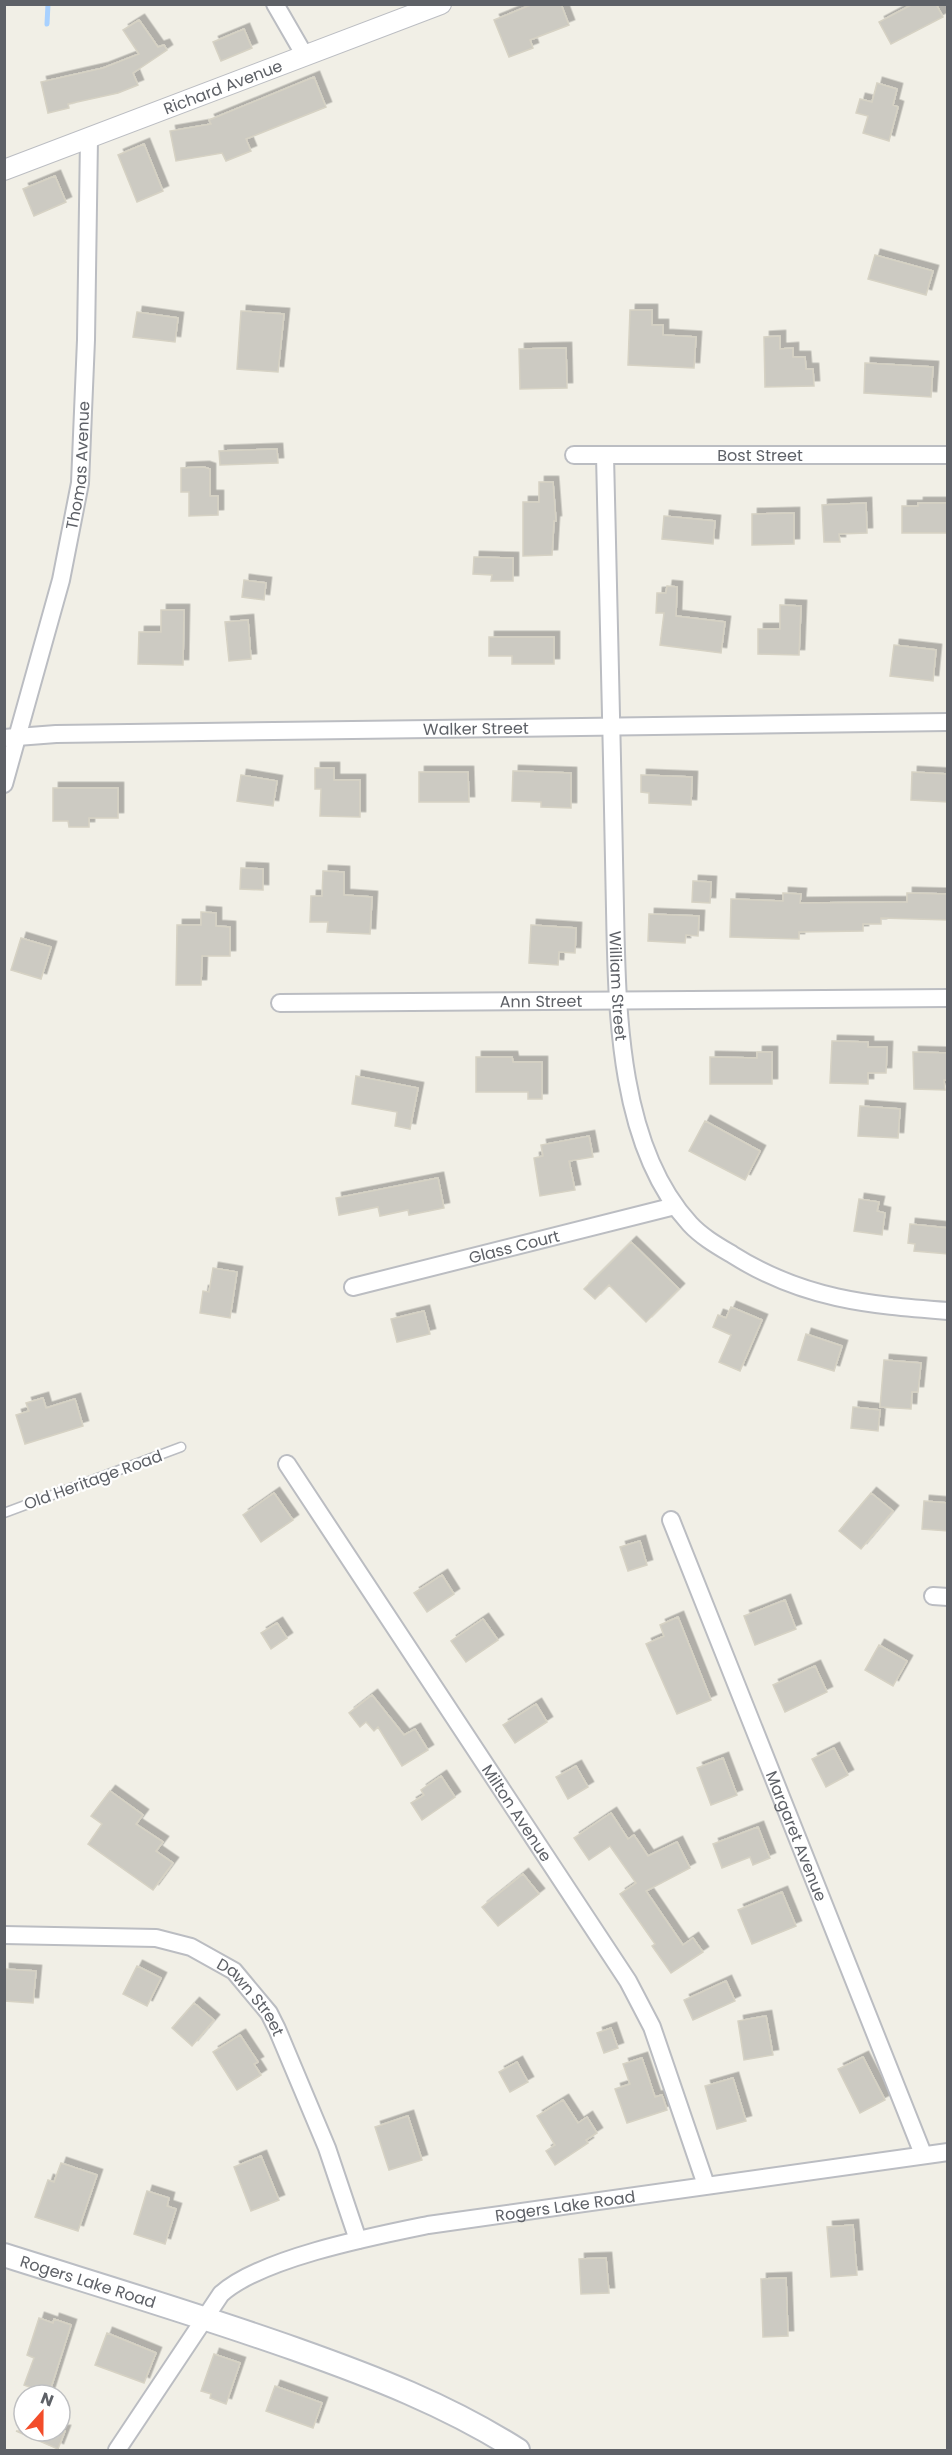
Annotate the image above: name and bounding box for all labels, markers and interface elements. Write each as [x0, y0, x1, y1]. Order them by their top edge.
street label: Richard Avenue [160, 54, 286, 120]
street label: Thomas Avenue [60, 401, 95, 532]
street label: Bost Street [717, 444, 803, 467]
street label: Walker Street [423, 716, 529, 741]
street label: William Street [604, 931, 633, 1042]
street label: Ann Street [500, 989, 582, 1013]
street label: Glass Court [466, 1224, 562, 1269]
street label: Old Heritage Road [21, 1444, 165, 1516]
street label: Milton Avenue [477, 1760, 558, 1866]
street label: Margaret Avenue [760, 1767, 833, 1905]
street label: Dawn Street [213, 1952, 290, 2039]
street label: Rogers Lake Road [494, 2185, 637, 2227]
street label: Rogers Lake Road [17, 2249, 159, 2313]
north arrow [12, 2383, 72, 2443]
text: N [37, 2387, 57, 2412]

